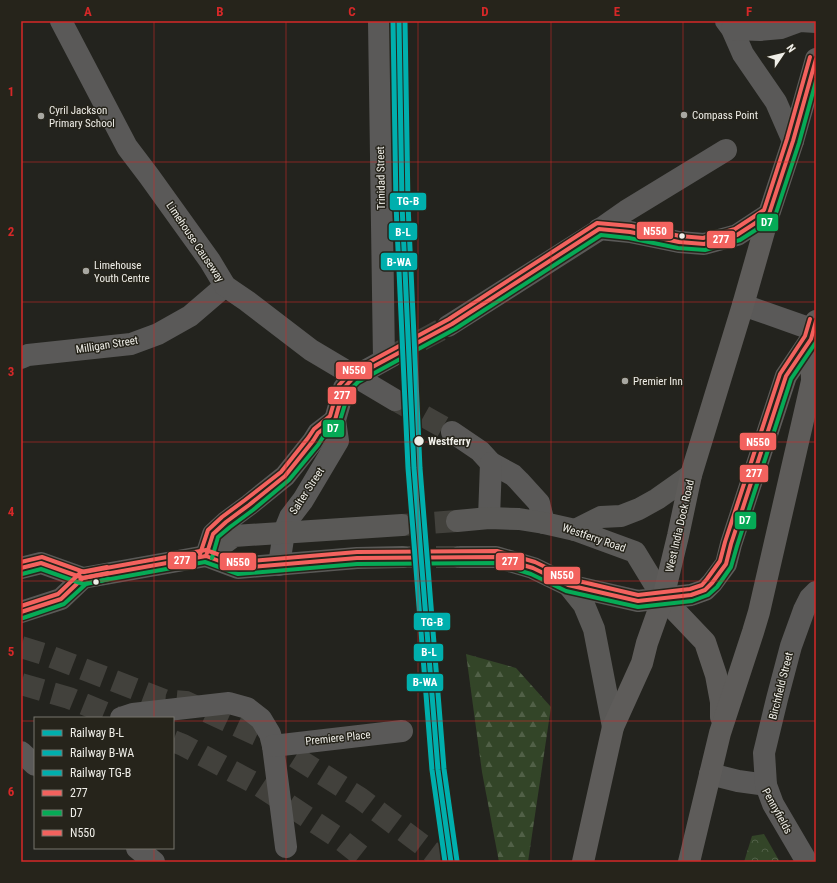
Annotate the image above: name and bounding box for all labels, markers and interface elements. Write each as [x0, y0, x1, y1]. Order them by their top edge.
text: A [84, 4, 92, 19]
text: B [216, 4, 224, 19]
text: C [348, 4, 356, 19]
text: D [481, 4, 489, 19]
text: E [614, 4, 621, 19]
text: F [746, 4, 752, 19]
north arrow [763, 34, 803, 74]
text: N [784, 42, 798, 55]
text: 1 [8, 84, 14, 99]
place label: Cyril Jackson Primary School [49, 104, 115, 130]
place label: Compass Point [692, 109, 758, 122]
marker: Compass Point [679, 110, 689, 120]
marker: Cyril Jackson Primary School [36, 111, 46, 121]
street label: Trinidad Street [374, 146, 388, 210]
line badge: TG-B [389, 192, 427, 211]
text: TG-B [397, 195, 419, 208]
street label: Limehouse Causeway [163, 199, 227, 285]
line badge: D7 [756, 213, 779, 232]
text: D7 [761, 216, 773, 229]
line badge: N550 [636, 221, 674, 240]
line badge: B-L [388, 222, 418, 241]
text: 2 [8, 224, 15, 239]
text: N550 [643, 225, 667, 238]
text: B-L [395, 226, 411, 239]
line badge: 277 [706, 230, 736, 249]
unlabelled marker [677, 231, 687, 241]
text: 277 [713, 233, 730, 246]
line badge: B-WA [380, 252, 418, 271]
text: B-WA [387, 256, 412, 269]
place label: Limehouse Youth Centre [94, 259, 150, 285]
marker: Limehouse Youth Centre [81, 266, 91, 276]
street label: Milligan Street [75, 334, 139, 356]
line badge: N550 [335, 361, 373, 380]
text: 3 [8, 364, 14, 379]
text: N550 [342, 364, 366, 377]
place label: Premier Inn [633, 375, 683, 388]
marker: Premier Inn [620, 376, 630, 386]
line badge: 277 [327, 386, 357, 405]
text: 277 [334, 389, 351, 402]
line badge: D7 [322, 419, 345, 438]
text: D7 [327, 422, 339, 435]
line badge: N550 [739, 432, 777, 451]
marker: Westferry [412, 434, 426, 448]
place label: Westferry [428, 435, 471, 448]
text: N550 [746, 436, 770, 449]
line badge: 277 [739, 464, 769, 483]
street label: Salter Street [287, 465, 327, 517]
text: 277 [746, 467, 763, 480]
street label: West India Dock Road [663, 479, 697, 573]
text: 4 [8, 504, 15, 519]
line badge: D7 [734, 511, 757, 530]
text: D7 [739, 514, 751, 527]
street label: Westferry Road [561, 521, 627, 555]
line badge: 277 [167, 551, 197, 570]
line badge: N550 [219, 552, 257, 571]
line badge: 277 [495, 552, 525, 571]
text: 277 [174, 554, 191, 567]
text: 277 [502, 555, 519, 568]
text: N550 [226, 556, 250, 569]
line badge: N550 [543, 566, 581, 585]
text: N550 [550, 569, 574, 582]
unlabelled marker [91, 577, 101, 587]
line badge: TG-B [413, 612, 451, 631]
text: TG-B [421, 616, 443, 629]
line badge: B-L [413, 643, 444, 662]
text: 5 [8, 644, 15, 659]
text: B-L [421, 646, 437, 659]
street label: Birchfield Street [766, 651, 796, 721]
line badge: B-WA [406, 673, 444, 692]
text: B-WA [413, 676, 438, 689]
legend [34, 717, 174, 849]
text: Railway B-L [70, 726, 124, 740]
street label: Premiere Place [305, 728, 371, 748]
text: Railway B-WA [70, 746, 134, 760]
text: Railway TG-B [70, 766, 131, 780]
text: 6 [8, 784, 15, 799]
text: 277 [70, 786, 88, 800]
street label: Pennyfields [759, 786, 795, 836]
text: D7 [70, 806, 83, 820]
text: N550 [70, 826, 95, 840]

